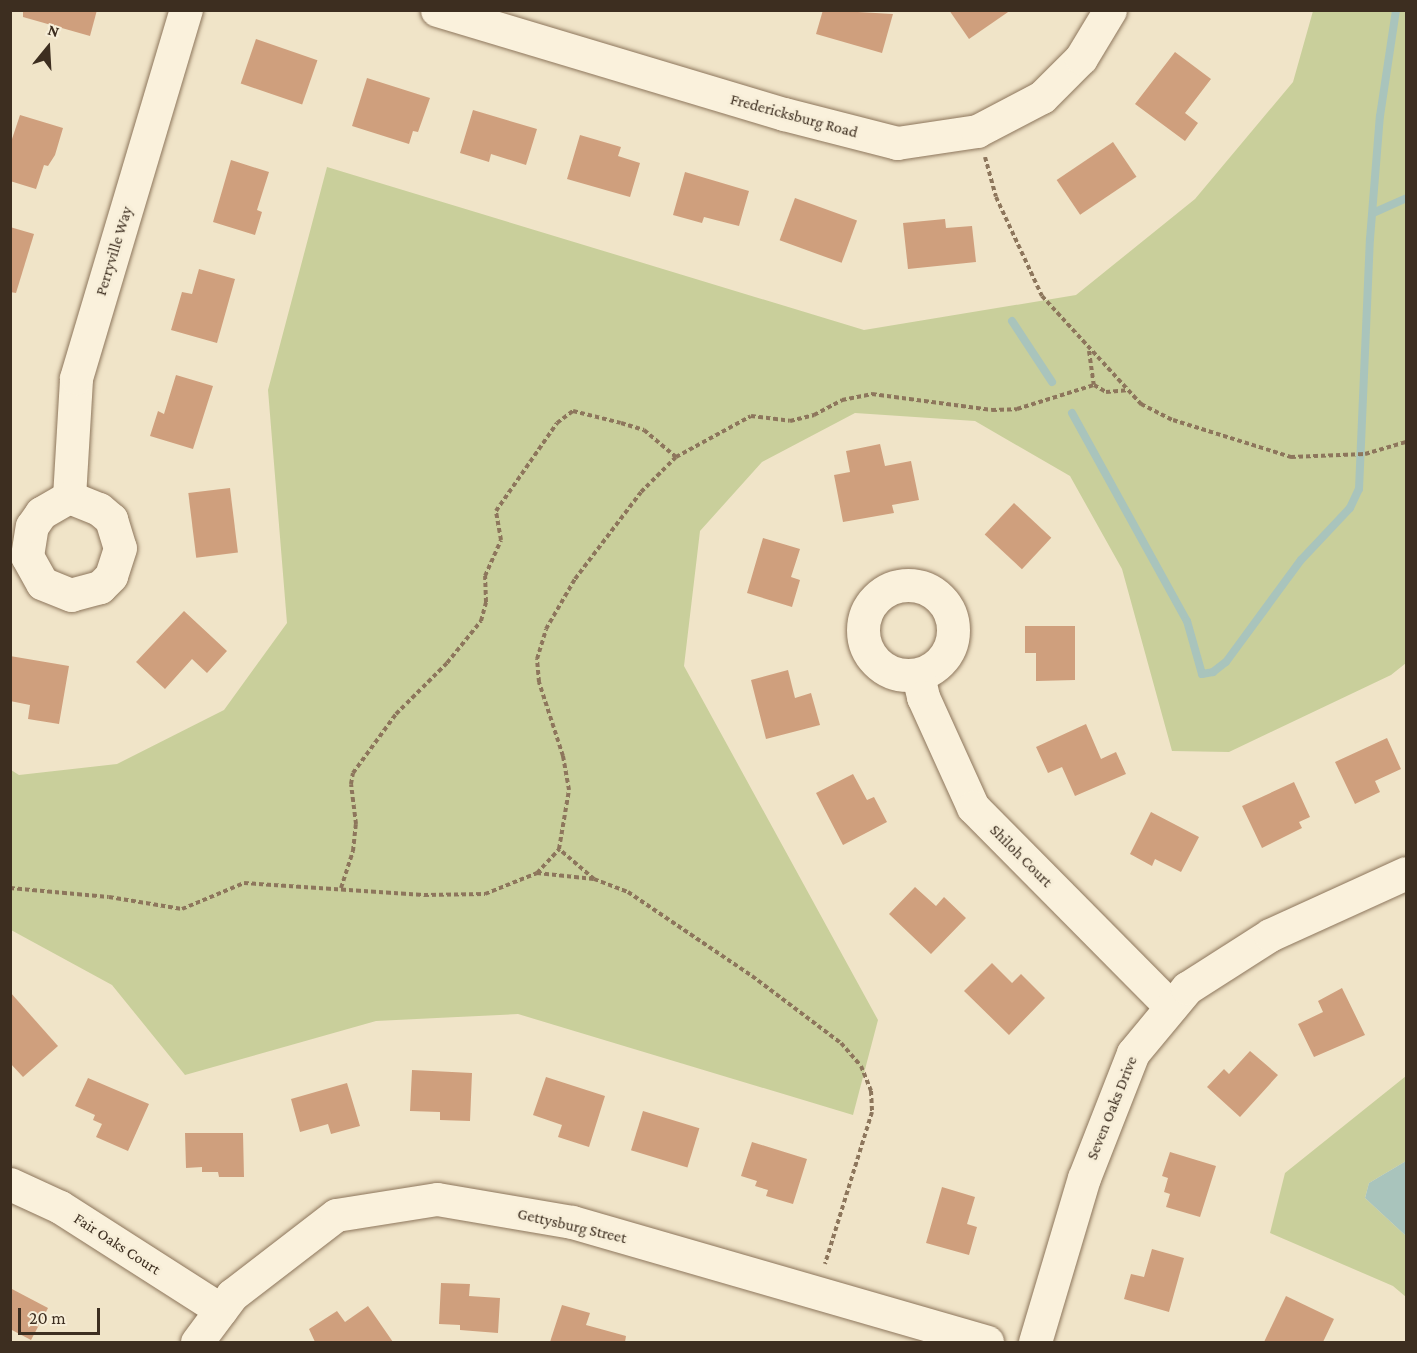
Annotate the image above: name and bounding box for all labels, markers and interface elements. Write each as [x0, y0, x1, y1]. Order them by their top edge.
north arrow [18, 18, 78, 78]
text: N [46, 21, 62, 40]
street label: Fredericksburg Road [728, 90, 860, 142]
street label: Perryville Way [91, 204, 137, 298]
street label: Shiloh Court [986, 821, 1056, 891]
street label: Seven Oaks Drive [1082, 1053, 1142, 1163]
street label: Gettysburg Street [516, 1204, 628, 1248]
street label: Fair Oaks Court [70, 1209, 164, 1279]
scale bar [21, 1296, 104, 1334]
text: 20 m [29, 1308, 66, 1328]

